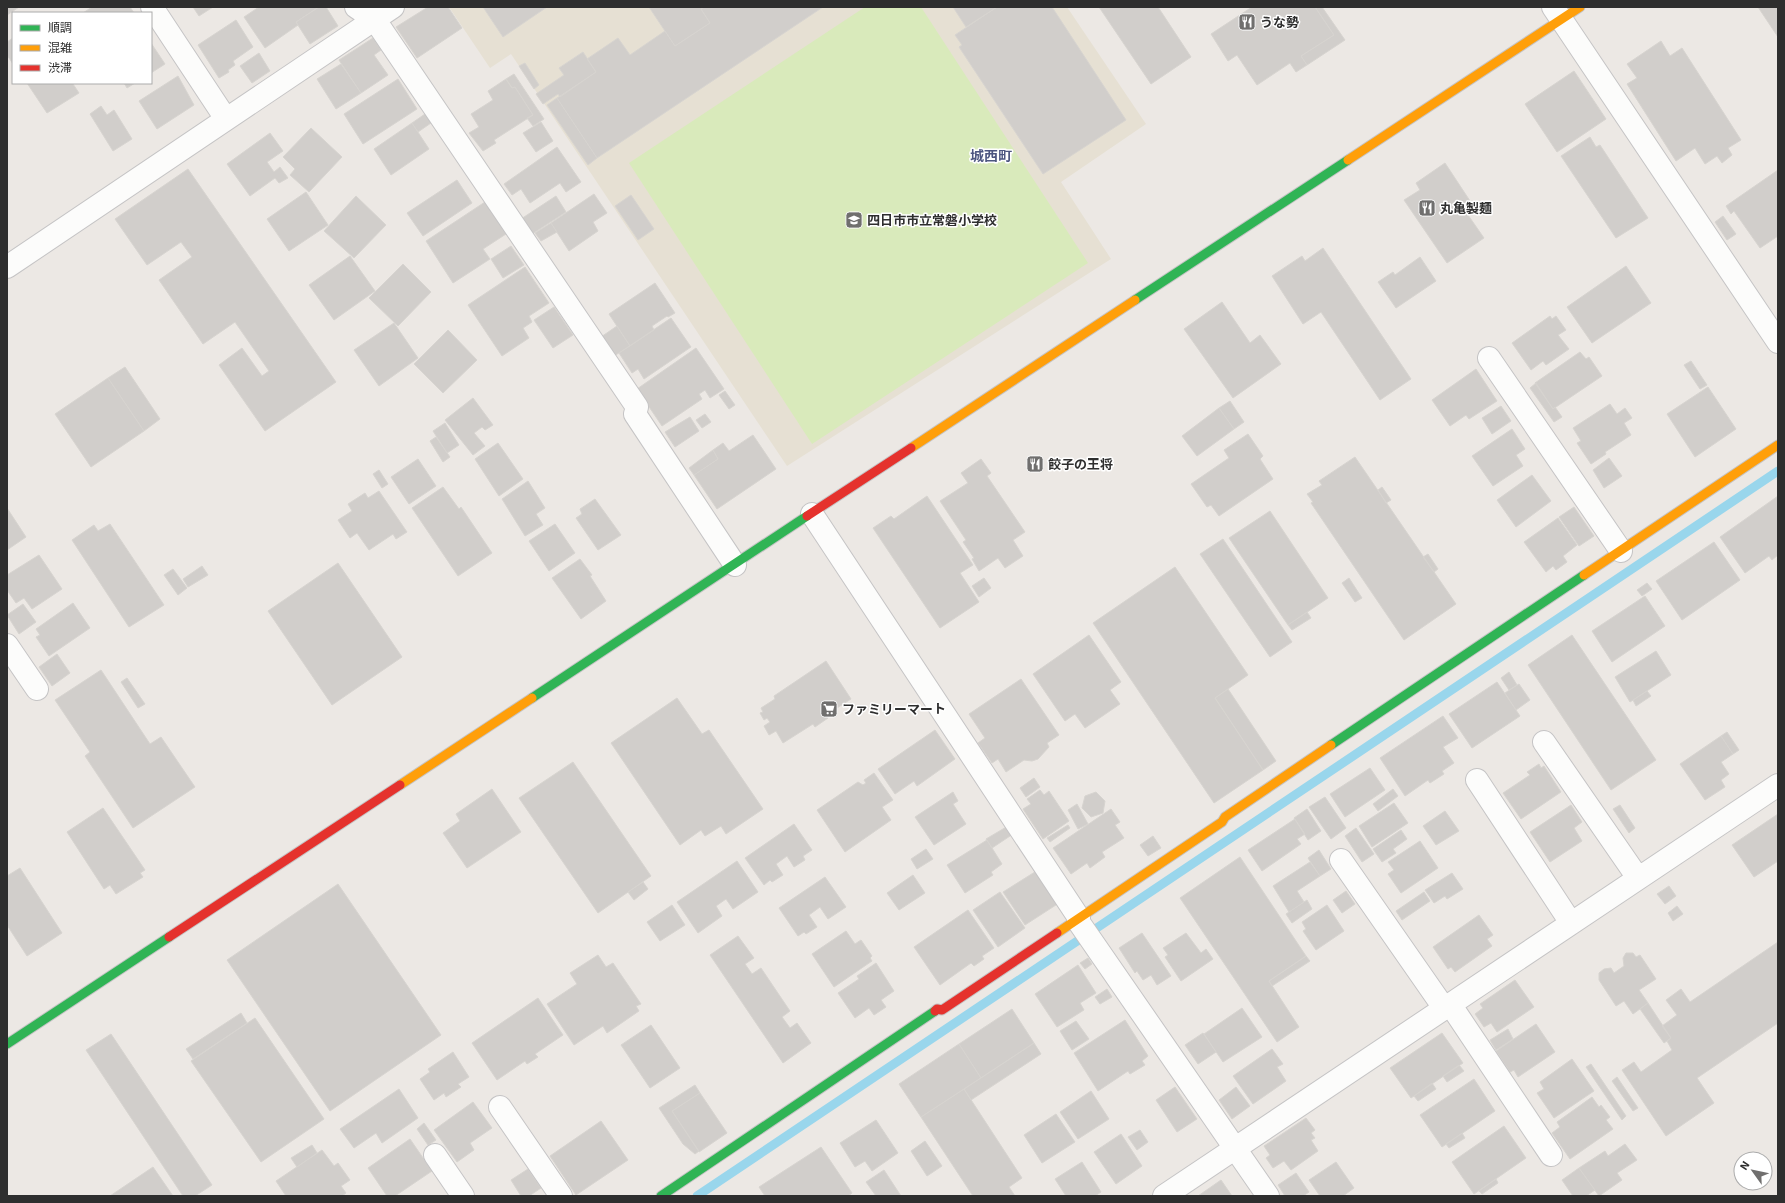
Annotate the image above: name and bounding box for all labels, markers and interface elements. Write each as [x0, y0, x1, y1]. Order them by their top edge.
legend [12, 12, 152, 84]
restaurant icon: うな勢 [1237, 12, 1257, 32]
place label: うな勢 [1260, 14, 1299, 30]
text: 順調 [48, 20, 72, 34]
text: 混雑 [48, 40, 72, 54]
text: 渋滞 [48, 60, 72, 74]
district label: 城西町 [970, 147, 1012, 164]
restaurant icon: 丸亀製麺 [1417, 198, 1437, 218]
place label: 丸亀製麺 [1440, 200, 1492, 216]
school or university icon: 四日市市立常磐小学校 [844, 210, 864, 230]
place label: 四日市市立常磐小学校 [867, 212, 997, 228]
restaurant icon: 餃子の王将 [1025, 454, 1045, 474]
place label: 餃子の王将 [1048, 456, 1113, 472]
supermarket icon: ファミリーマート [819, 699, 839, 719]
place label: ファミリーマート [842, 701, 946, 717]
north arrow [1733, 1151, 1773, 1191]
text: N [1737, 1158, 1752, 1172]

